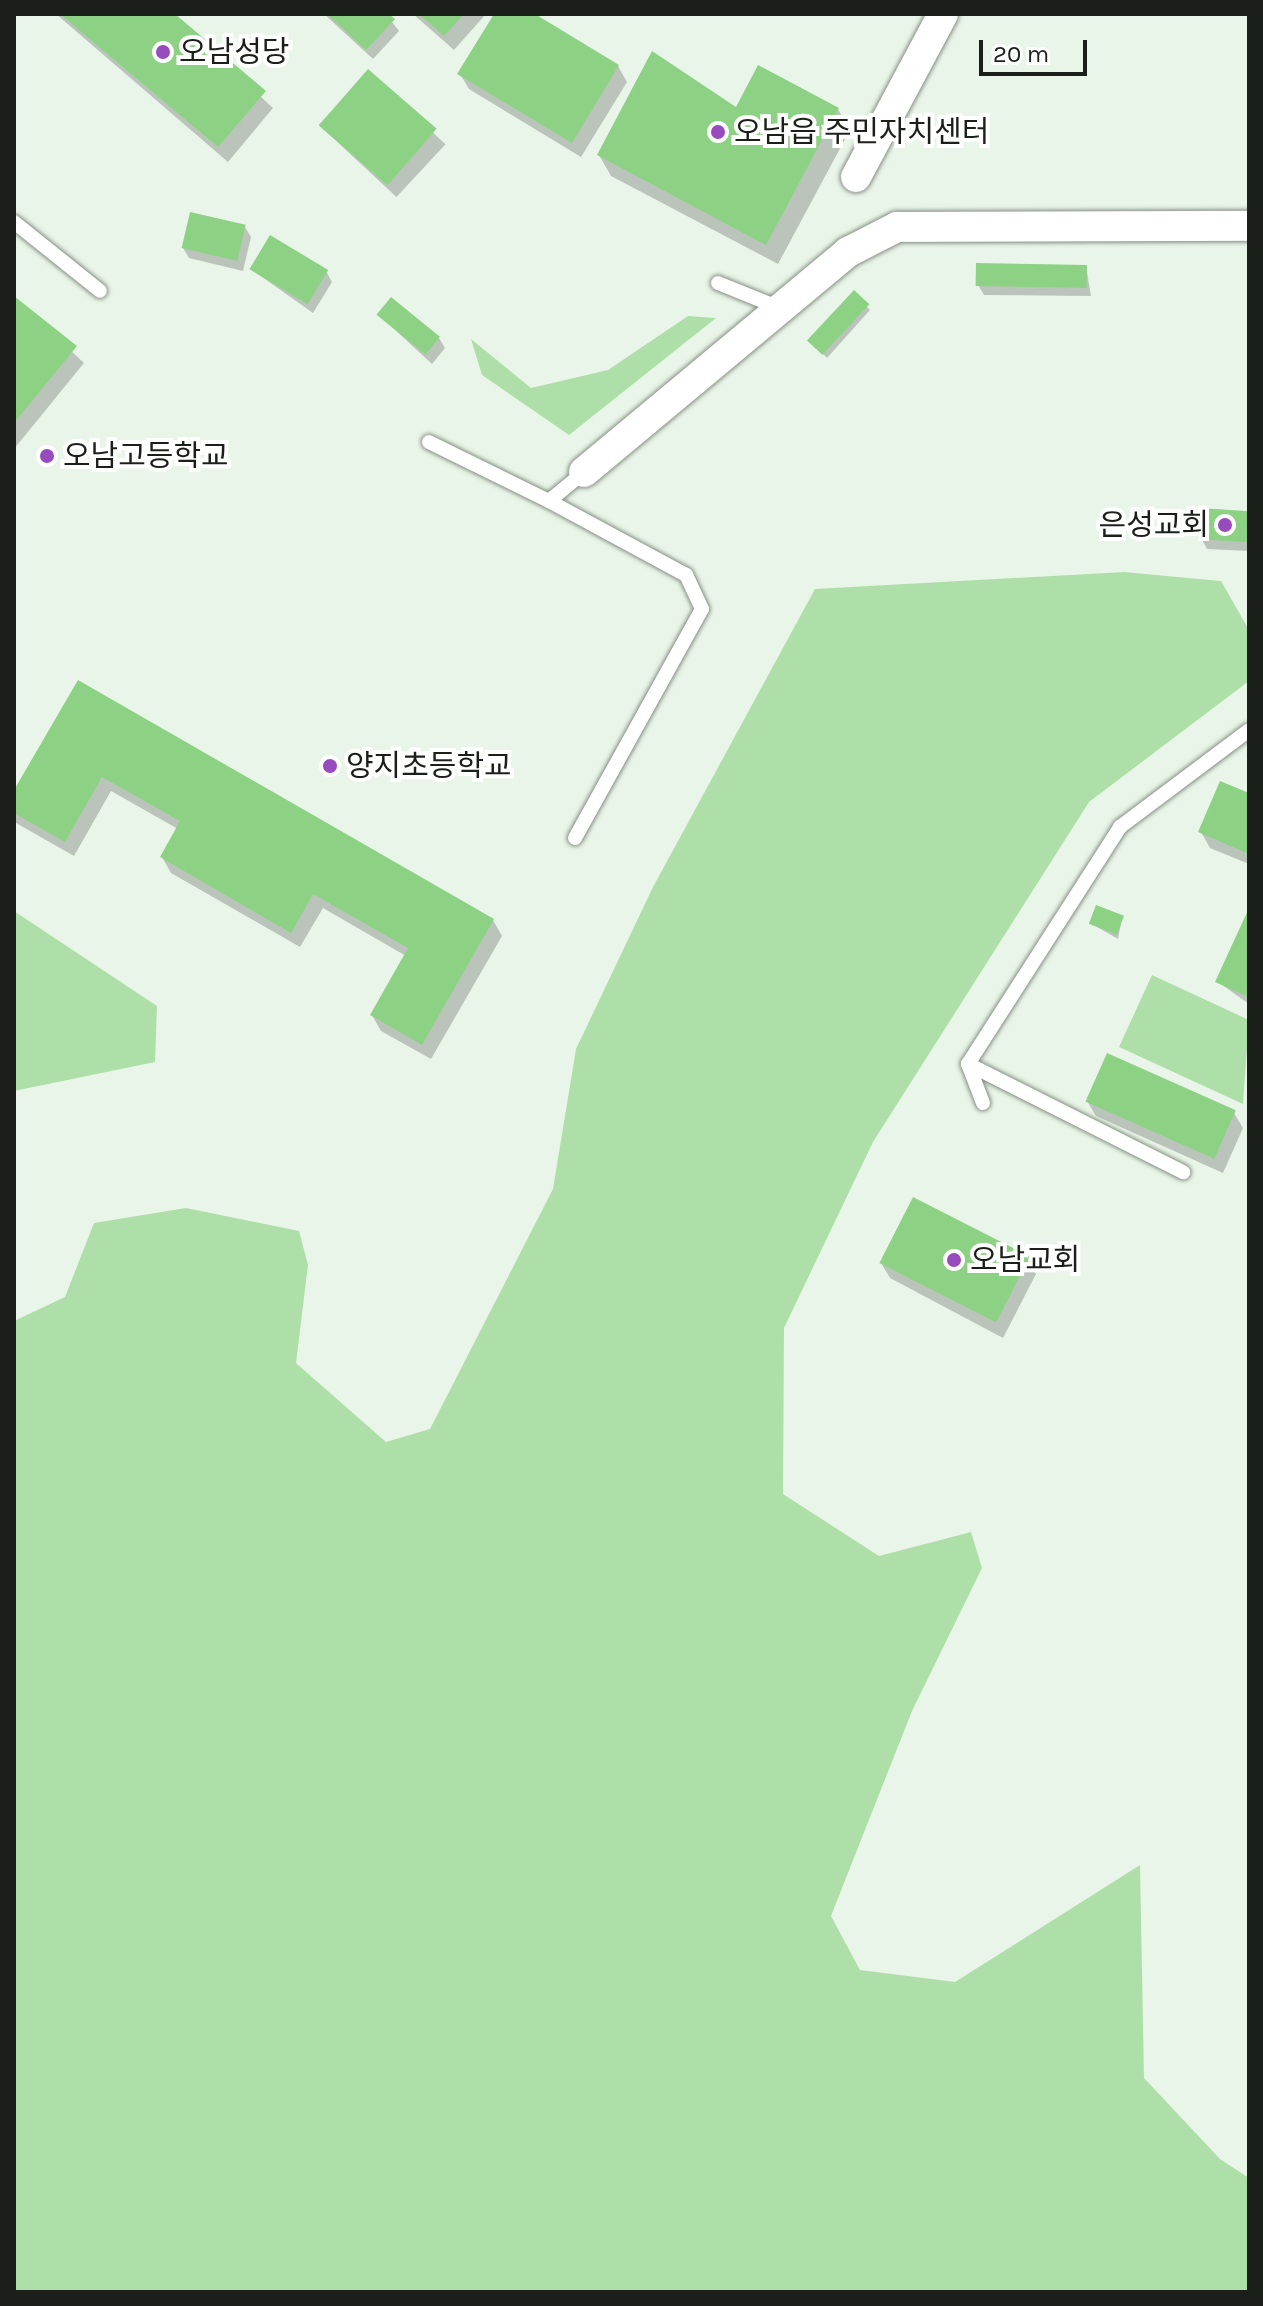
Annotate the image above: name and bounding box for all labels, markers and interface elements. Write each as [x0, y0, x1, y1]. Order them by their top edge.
scale bar [983, 24, 1091, 74]
place label: 오남성당 [179, 34, 289, 70]
text: 20 m [993, 40, 1049, 68]
marker: 오남성당 [154, 43, 172, 61]
place label: 오남읍 주민자치센터 [734, 114, 990, 150]
marker: 오남읍 주민자치센터 [709, 123, 727, 141]
place label: 오남고등학교 [63, 438, 229, 474]
marker: 오남고등학교 [38, 447, 56, 465]
place label: 은성교회 [1099, 507, 1209, 543]
marker: 은성교회 [1216, 516, 1234, 534]
place label: 양지초등학교 [346, 748, 512, 784]
marker: 양지초등학교 [321, 757, 339, 775]
place label: 오남교회 [970, 1242, 1080, 1278]
marker: 오남교회 [945, 1251, 963, 1269]

